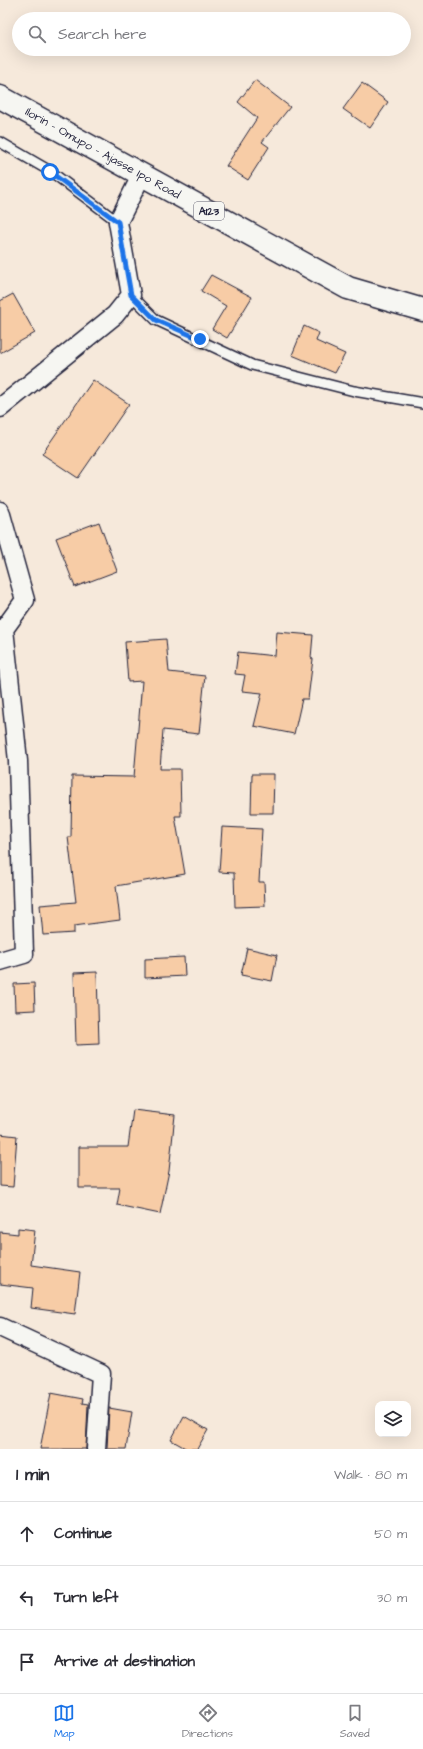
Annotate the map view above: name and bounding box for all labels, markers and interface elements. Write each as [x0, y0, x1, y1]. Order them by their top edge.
search box [12, 12, 411, 56]
icon: search [26, 23, 48, 45]
text: Search here [58, 24, 147, 45]
street label: Ilorin - Omupo - Ajasse Ipo Road [22, 103, 184, 203]
route start [41, 163, 59, 181]
road number: A123 [194, 202, 224, 220]
route end [191, 330, 209, 348]
map controls [375, 1401, 411, 1437]
button: layers [375, 1401, 411, 1437]
text: 1 min [16, 1463, 49, 1487]
text: Walk · 80 m [334, 1466, 407, 1484]
icon: ahead [16, 1523, 38, 1545]
text: Continue [54, 1523, 112, 1544]
text: 50 m [374, 1525, 407, 1543]
icon: left [16, 1587, 38, 1609]
text: Turn left [54, 1587, 118, 1608]
text: 30 m [377, 1589, 407, 1607]
icon: arrive [16, 1651, 38, 1673]
text: Arrive at destination [54, 1651, 195, 1672]
tab: Map [53, 1702, 75, 1741]
tab: Directions [182, 1702, 233, 1741]
tab: Saved [340, 1702, 370, 1741]

